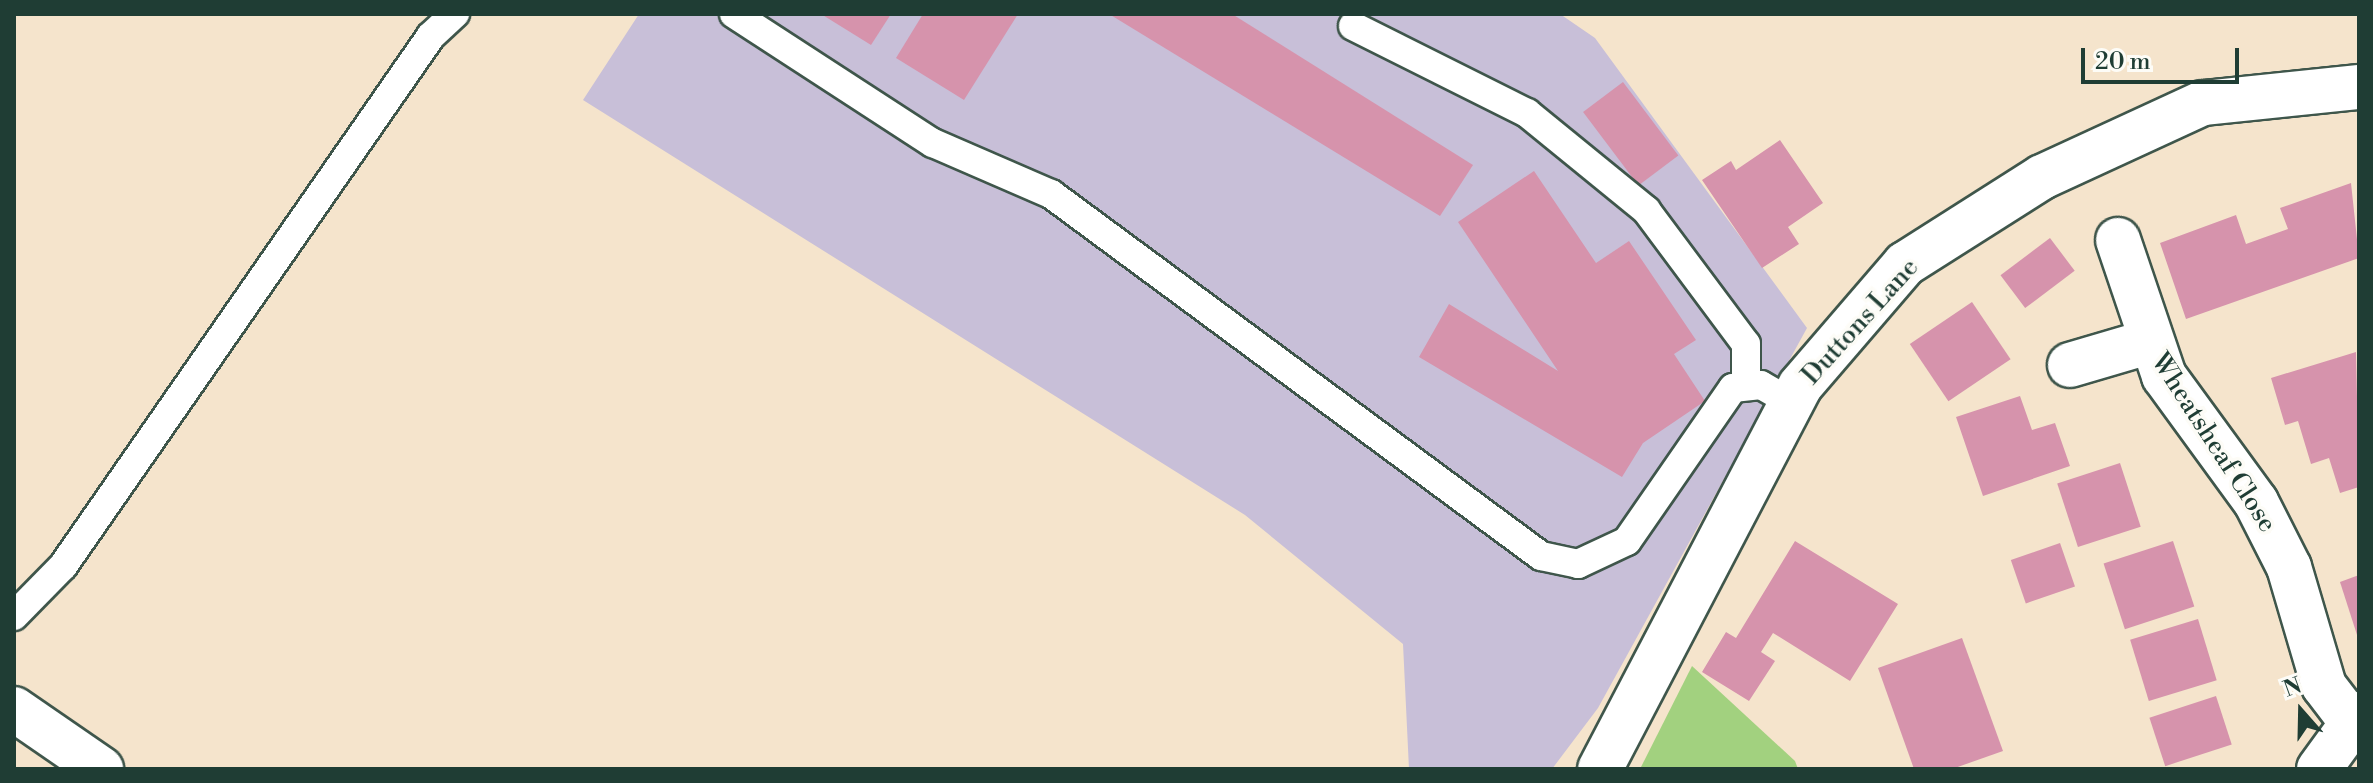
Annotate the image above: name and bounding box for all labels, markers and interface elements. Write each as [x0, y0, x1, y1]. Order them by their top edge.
scale bar [2085, 32, 2243, 82]
text: 20 m [2095, 47, 2151, 77]
street label: Duttons Lane [1796, 252, 1926, 392]
street label: Wheatsheaf Close [2143, 348, 2283, 538]
north arrow [2261, 671, 2341, 751]
text: N [2280, 672, 2305, 704]

